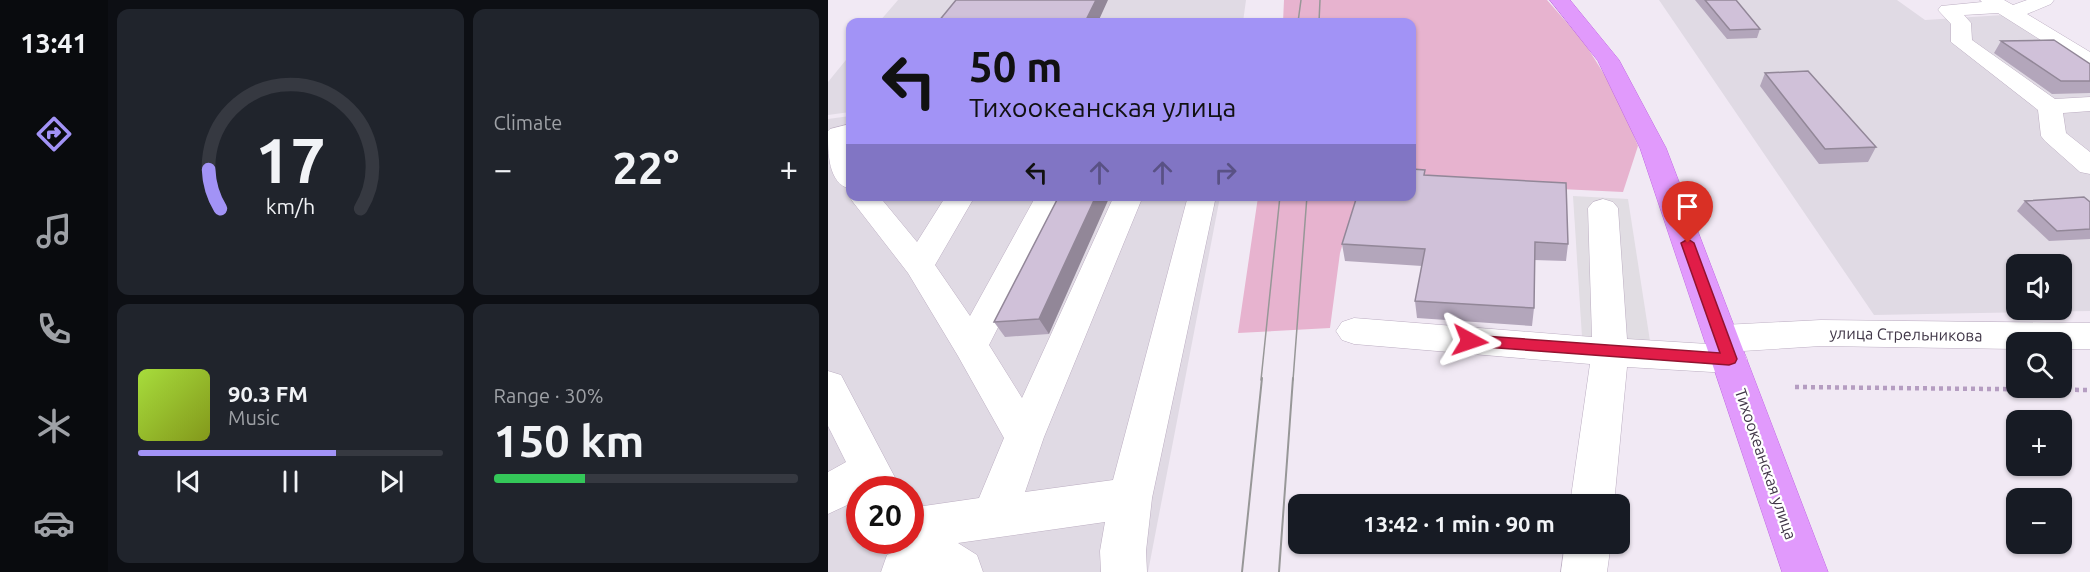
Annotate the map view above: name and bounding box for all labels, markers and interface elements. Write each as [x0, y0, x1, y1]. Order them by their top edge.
text: 13:41 [20, 28, 88, 58]
icon: left [870, 42, 948, 120]
text: 50 m [969, 43, 1063, 90]
text: Тихоокеанская улица [969, 92, 1236, 122]
text: Climate [494, 111, 562, 134]
icon: directions [33, 113, 75, 155]
text: 17 [255, 125, 325, 195]
text: 22° [612, 142, 679, 193]
text: − [494, 150, 512, 187]
text: + [779, 150, 798, 187]
icon: left [1020, 156, 1053, 189]
icon: ahead [1083, 156, 1116, 189]
icon: ahead [1146, 156, 1179, 189]
icon: right [1209, 156, 1242, 189]
pin [1662, 181, 1713, 243]
icon: arrive [1671, 190, 1704, 223]
text: km/h [265, 194, 315, 218]
icon: music [33, 210, 75, 252]
map controls [2006, 254, 2072, 554]
button: sound [2006, 254, 2072, 320]
icon: phone [33, 308, 75, 350]
position arrow [1438, 309, 1502, 373]
street label: улица Стрельникова [1829, 324, 1983, 344]
button: search [2006, 332, 2072, 398]
text: 90.3 FM [228, 381, 308, 406]
text: Range · 30% [494, 384, 604, 407]
street label: Тихоокеанская улица [1732, 386, 1800, 542]
icon: climate [33, 405, 75, 447]
text: Music [228, 406, 280, 429]
button: + [2006, 410, 2072, 476]
text: 150 km [494, 415, 644, 466]
icon: previous [172, 465, 205, 498]
icon: pause [274, 465, 307, 498]
icon: next [375, 465, 408, 498]
speed limit sign: 20 [846, 476, 924, 554]
button: − [2006, 488, 2072, 554]
icon: car [33, 502, 75, 544]
text: 13:42 · 1 min · 90 m [1363, 511, 1555, 536]

